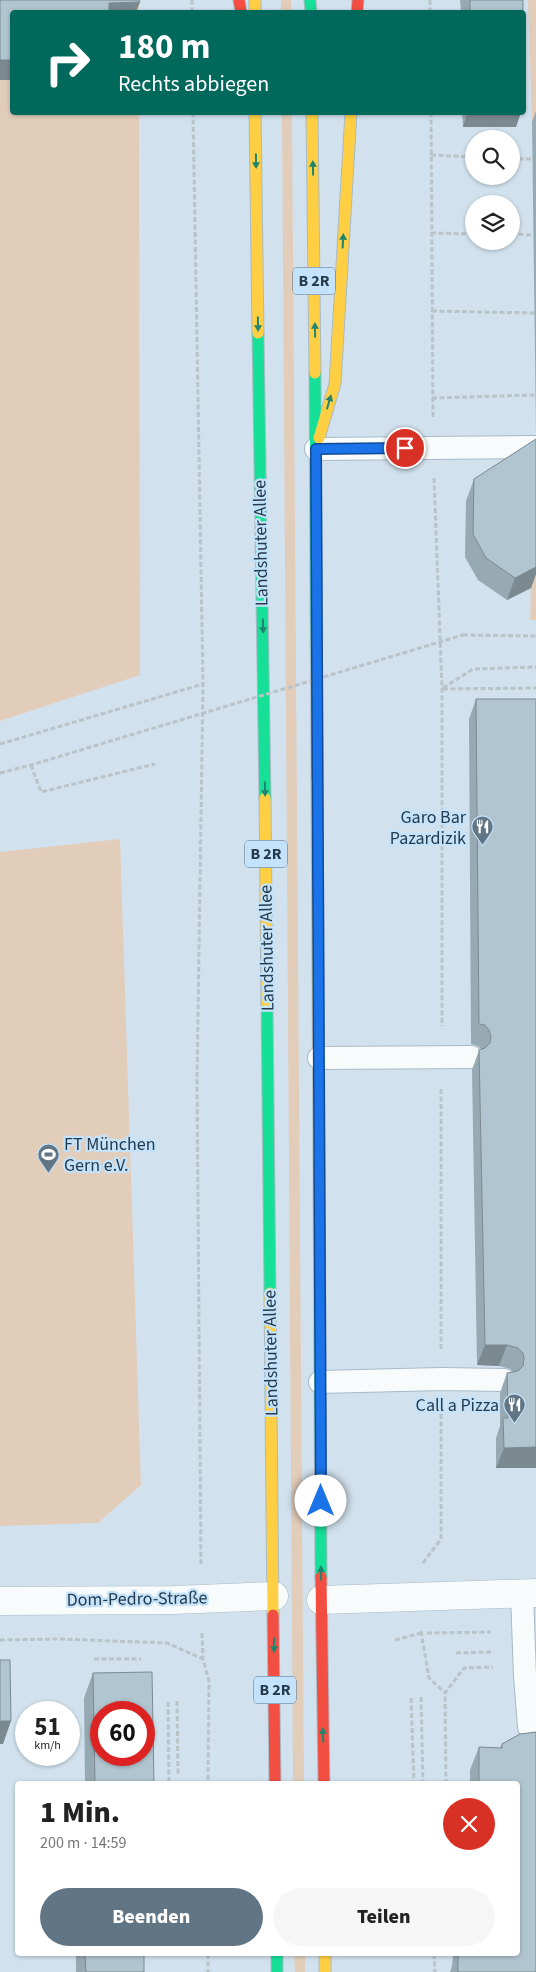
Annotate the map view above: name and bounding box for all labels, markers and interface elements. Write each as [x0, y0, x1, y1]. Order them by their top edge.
text: 180 m [118, 22, 210, 72]
icon: right [35, 30, 100, 95]
text: Rechts abbiegen [118, 68, 269, 100]
map controls [465, 130, 520, 250]
button: search [465, 130, 520, 185]
one-way arrow [252, 153, 260, 169]
one-way arrow [309, 160, 317, 176]
button: layers [465, 195, 520, 250]
one-way arrow [340, 232, 348, 248]
road number: B 2R [293, 268, 335, 294]
one-way arrow [254, 316, 262, 332]
one-way arrow [311, 322, 319, 338]
one-way arrow [326, 395, 334, 410]
pin [384, 427, 426, 469]
icon: arrive [391, 434, 419, 462]
street label: Landshuter Allee [247, 480, 275, 606]
one-way arrow [259, 618, 267, 634]
one-way arrow [261, 781, 269, 797]
place label: Garo Bar Pazardizik [390, 805, 467, 851]
restaurant icon: Garo Bar Pazardizik [470, 815, 494, 846]
road number: B 2R [245, 841, 287, 868]
street label: Landshuter Allee [253, 885, 281, 1011]
place label: FT München Gern e.V. [64, 1132, 156, 1178]
sports icon: FT München Gern e.V. [36, 1142, 60, 1173]
street label: Landshuter Allee [257, 1290, 285, 1416]
place label: Call a Pizza [416, 1393, 499, 1418]
restaurant icon: Call a Pizza [503, 1393, 527, 1424]
position arrow [294, 1474, 346, 1526]
one-way arrow [317, 1564, 325, 1580]
street label: Dom-Pedro-Straße [66, 1585, 208, 1613]
one-way arrow [270, 1637, 278, 1653]
road number: B 2R [254, 1676, 296, 1704]
speed limit sign: 60 [90, 1701, 155, 1766]
text: 51 [34, 1709, 61, 1745]
one-way arrow [319, 1727, 327, 1743]
text: km/h [34, 1737, 61, 1754]
text: 1 Min. [40, 1791, 120, 1834]
button: close [443, 1798, 495, 1850]
text: 200 m · 14:59 [40, 1832, 127, 1854]
button: Beenden [40, 1888, 263, 1946]
button: Teilen [273, 1888, 495, 1946]

